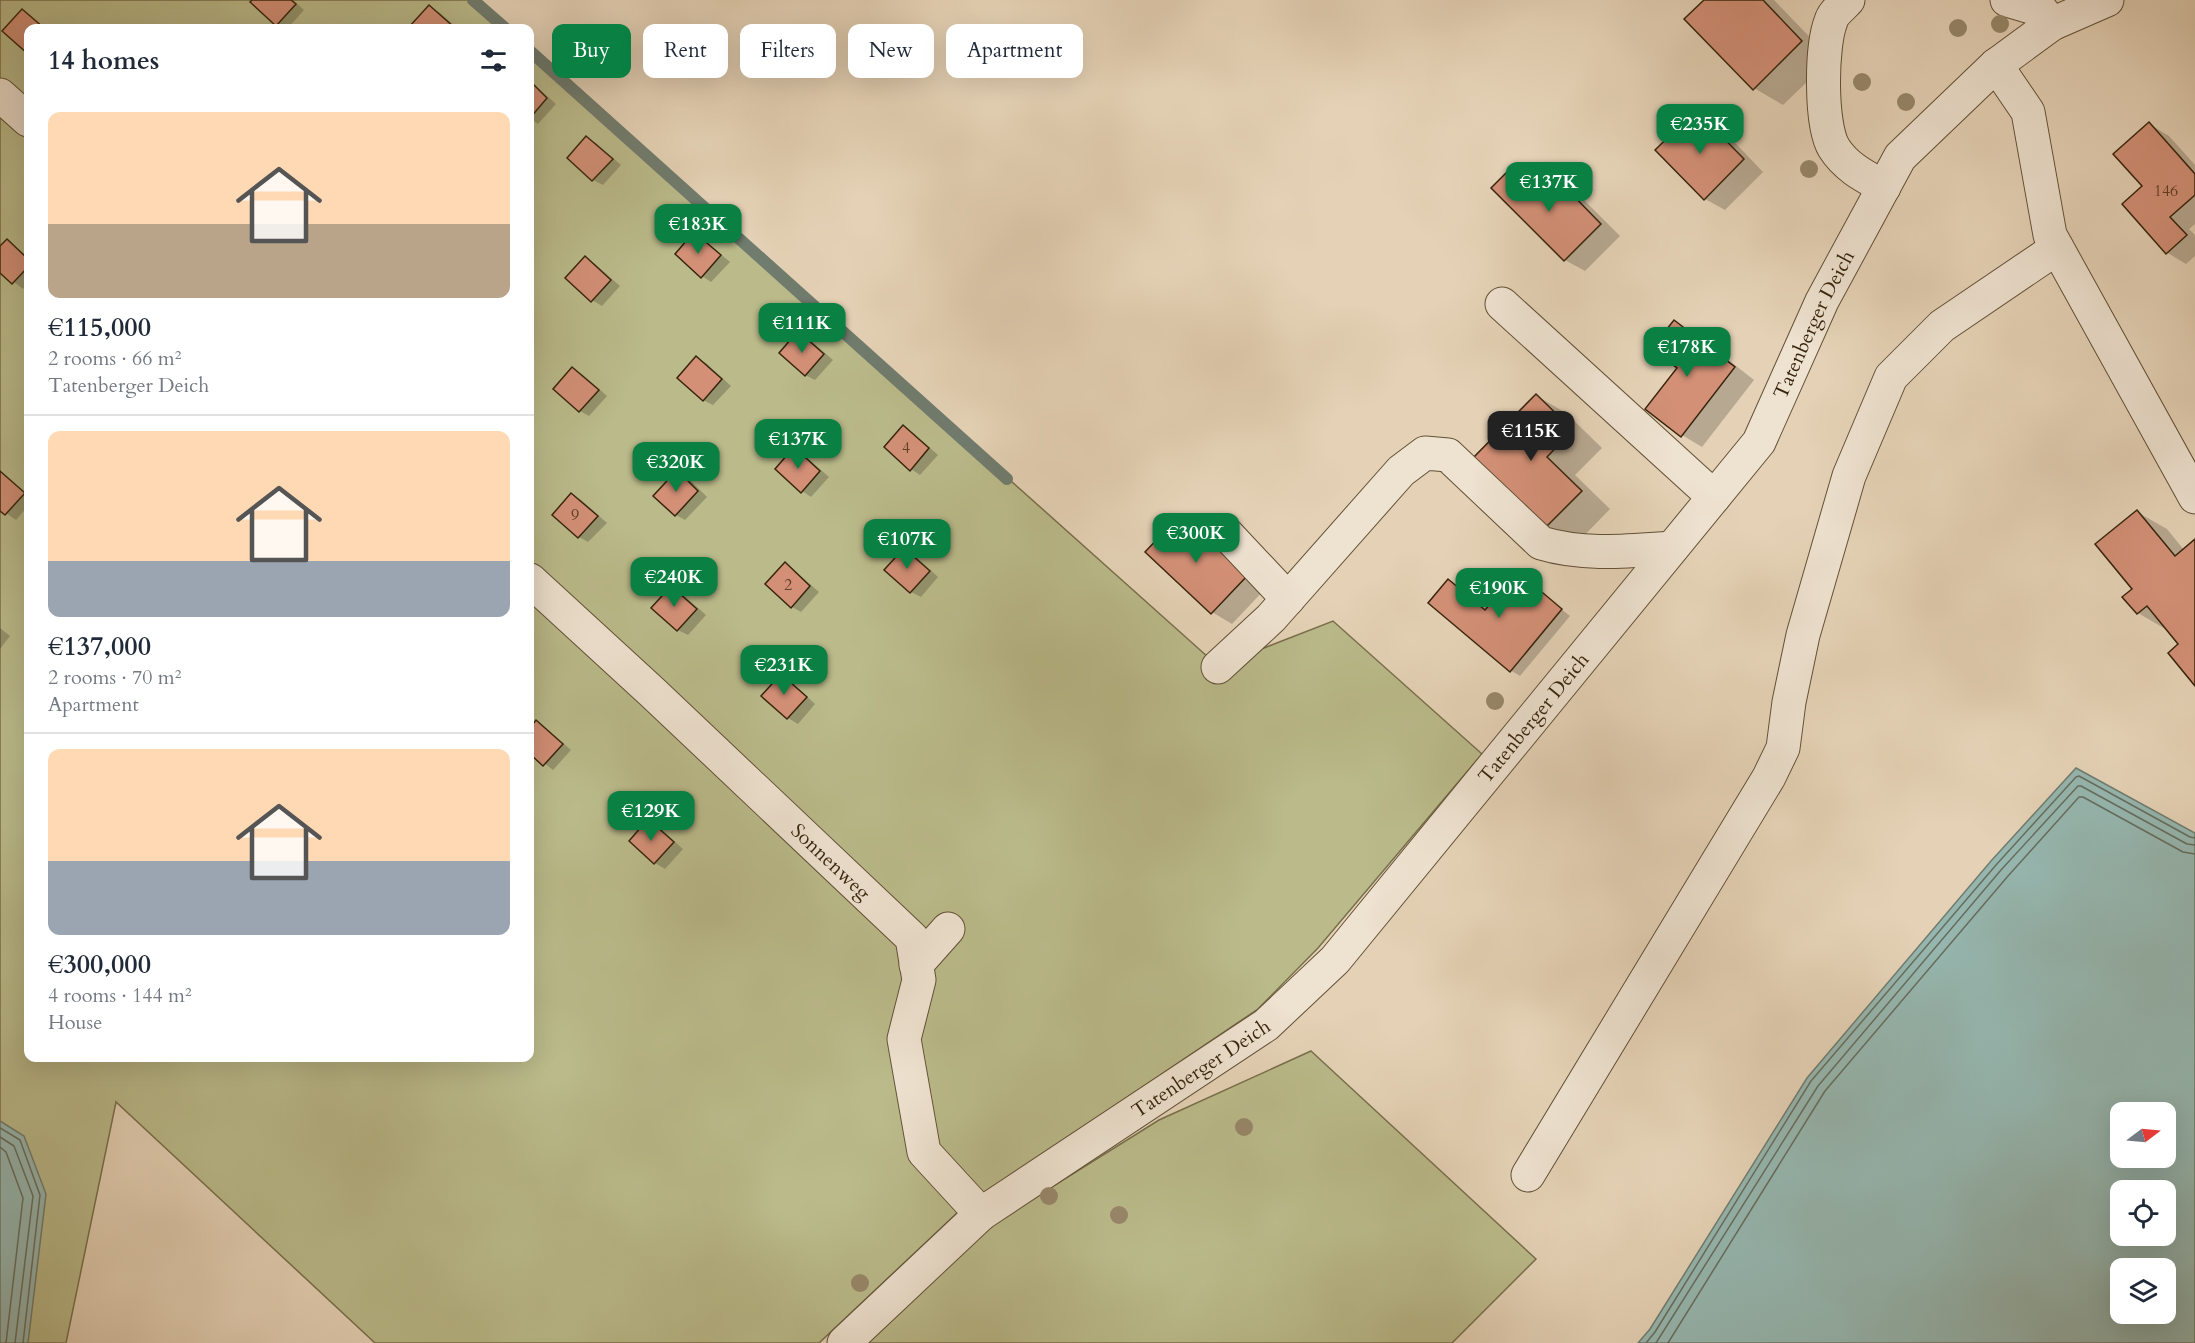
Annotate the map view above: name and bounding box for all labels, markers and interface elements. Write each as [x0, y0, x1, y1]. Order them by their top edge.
chip: Buy [552, 24, 631, 78]
chip: Rent [643, 24, 728, 78]
chip: Filters [740, 24, 836, 78]
chip: New [848, 24, 934, 78]
chip: Apartment [946, 24, 1083, 78]
text: 14 homes [48, 43, 159, 78]
icon: filters [477, 44, 510, 77]
pin: €235K [1658, 104, 1742, 155]
text: €235K [1671, 110, 1729, 137]
icon: home [225, 151, 333, 259]
pin: €137K [1507, 162, 1591, 213]
text: €137K [1520, 168, 1578, 195]
house number: 146 [2154, 180, 2178, 202]
pin: €183K [656, 204, 740, 255]
text: €183K [669, 210, 727, 237]
street label: Tatenberger Deich [1767, 245, 1860, 403]
pin: €111K [760, 303, 844, 354]
text: €111K [773, 309, 831, 336]
text: €115,000 [48, 310, 151, 345]
pin: €178K [1645, 327, 1729, 378]
text: €178K [1658, 333, 1716, 360]
text: 2 rooms · 66 m² [48, 345, 181, 372]
text: Tatenberger Deich [48, 372, 209, 399]
pin: €115K [1489, 411, 1573, 462]
text: €115K [1502, 417, 1560, 444]
pin: €137K [756, 419, 840, 470]
text: €137K [769, 425, 827, 452]
house number: 4 [902, 437, 910, 459]
pin: €320K [634, 442, 718, 493]
text: €320K [647, 448, 705, 475]
icon: home [225, 470, 333, 578]
house number: 9 [571, 504, 579, 526]
pin: €300K [1154, 513, 1238, 564]
pin: €107K [865, 519, 949, 570]
text: €300K [1167, 519, 1225, 546]
text: €107K [878, 525, 936, 552]
pin: €240K [632, 557, 716, 608]
text: €240K [645, 563, 703, 590]
pin: €190K [1457, 568, 1541, 619]
house number: 2 [784, 574, 792, 596]
text: €190K [1470, 574, 1528, 601]
text: €137,000 [48, 629, 151, 664]
pin: €231K [742, 645, 826, 696]
street label: Tatenberger Deich [1472, 647, 1595, 789]
text: €231K [755, 651, 813, 678]
text: 2 rooms · 70 m² [48, 664, 181, 691]
text: Apartment [48, 691, 139, 718]
icon: home [225, 788, 333, 896]
pin: €129K [609, 791, 693, 842]
text: €129K [622, 797, 680, 824]
street label: Sonnenweg [785, 817, 877, 906]
text: €300,000 [48, 947, 151, 982]
text: 4 rooms · 144 m² [48, 982, 192, 1009]
text: House [48, 1009, 102, 1036]
street label: Tatenberger Deich [1126, 1012, 1276, 1124]
north arrow [2110, 1102, 2176, 1168]
map controls [2110, 1102, 2176, 1324]
button: locate [2110, 1180, 2176, 1246]
button: layers [2110, 1258, 2176, 1324]

